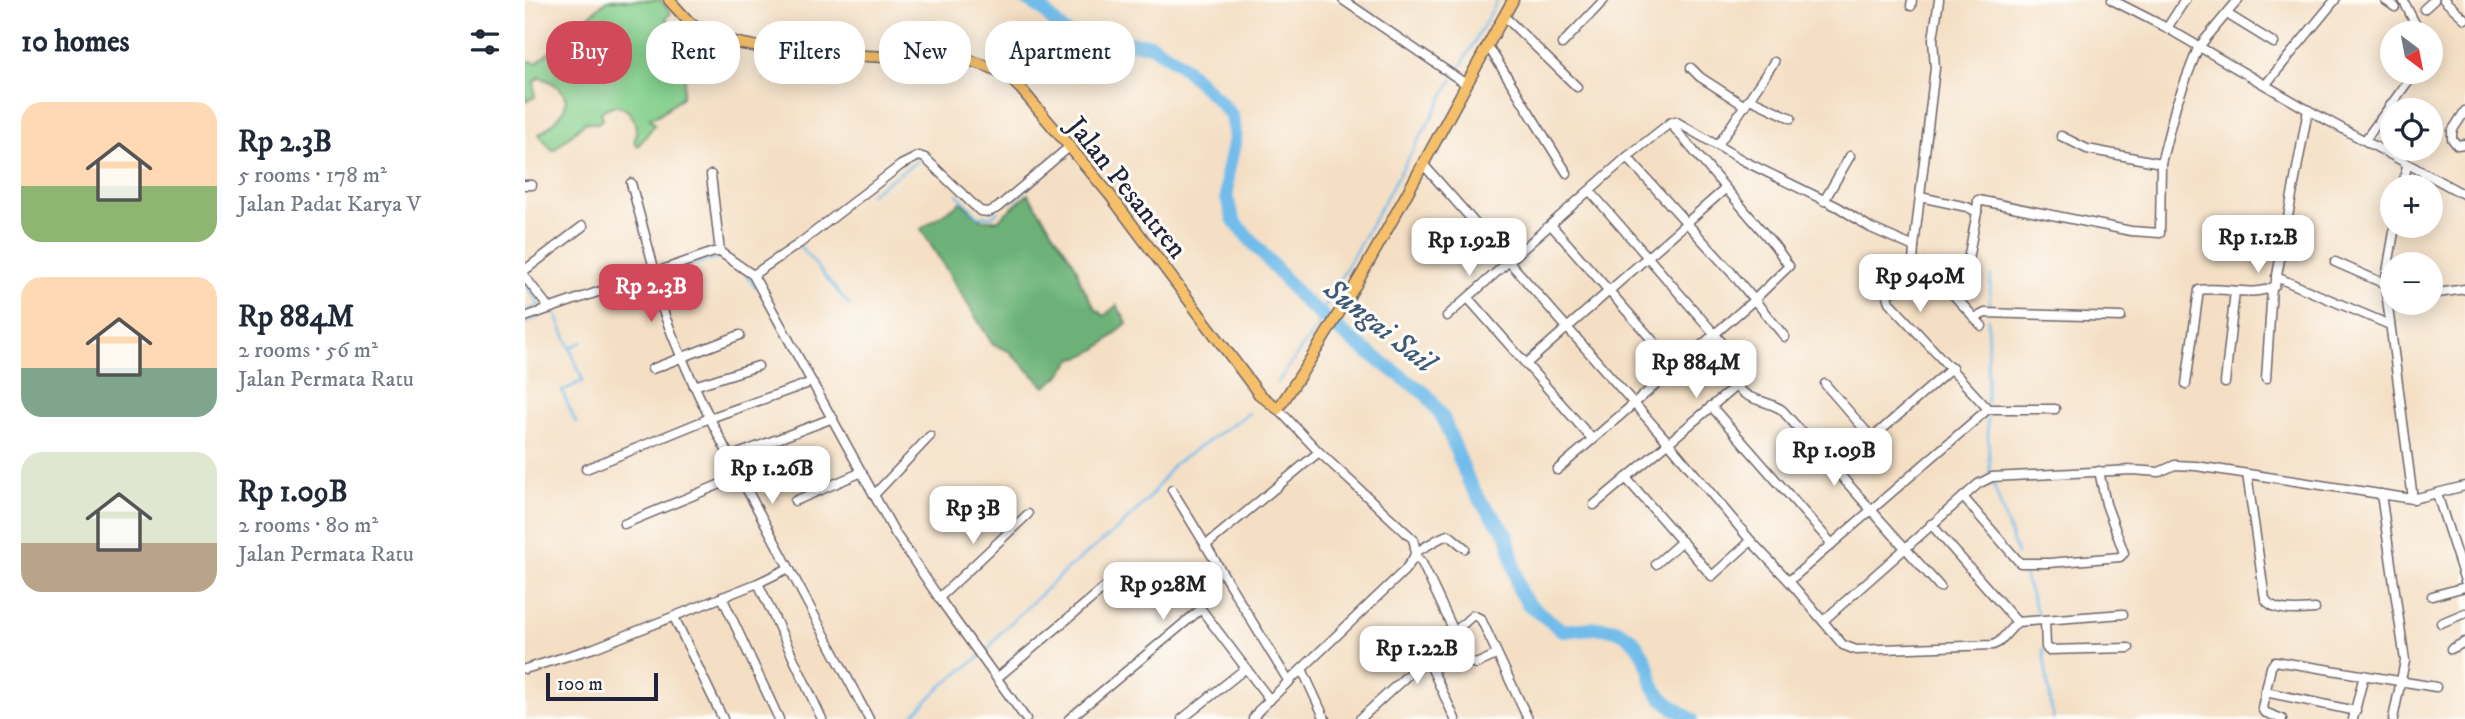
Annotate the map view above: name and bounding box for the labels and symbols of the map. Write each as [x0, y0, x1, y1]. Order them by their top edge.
north arrow [2380, 21, 2443, 84]
street label: Jalan Pesantren [1057, 108, 1195, 266]
pin: Rp 1.12B [2186, 216, 2330, 275]
pin: Rp 1.92B [1397, 218, 1541, 278]
pin: Rp 940M [1855, 254, 1985, 314]
pin: Rp 2.3B [586, 264, 716, 324]
water label: Sungai Sail [1315, 270, 1445, 383]
pin: Rp 884M [1631, 340, 1761, 400]
pin: Rp 1.09B [1762, 428, 1906, 488]
pin: Rp 1.26B [700, 447, 844, 506]
pin: Rp 3B [924, 486, 1022, 546]
pin: Rp 928M [1098, 562, 1228, 622]
pin: Rp 1.22B [1345, 626, 1489, 686]
scale bar [546, 670, 658, 702]

